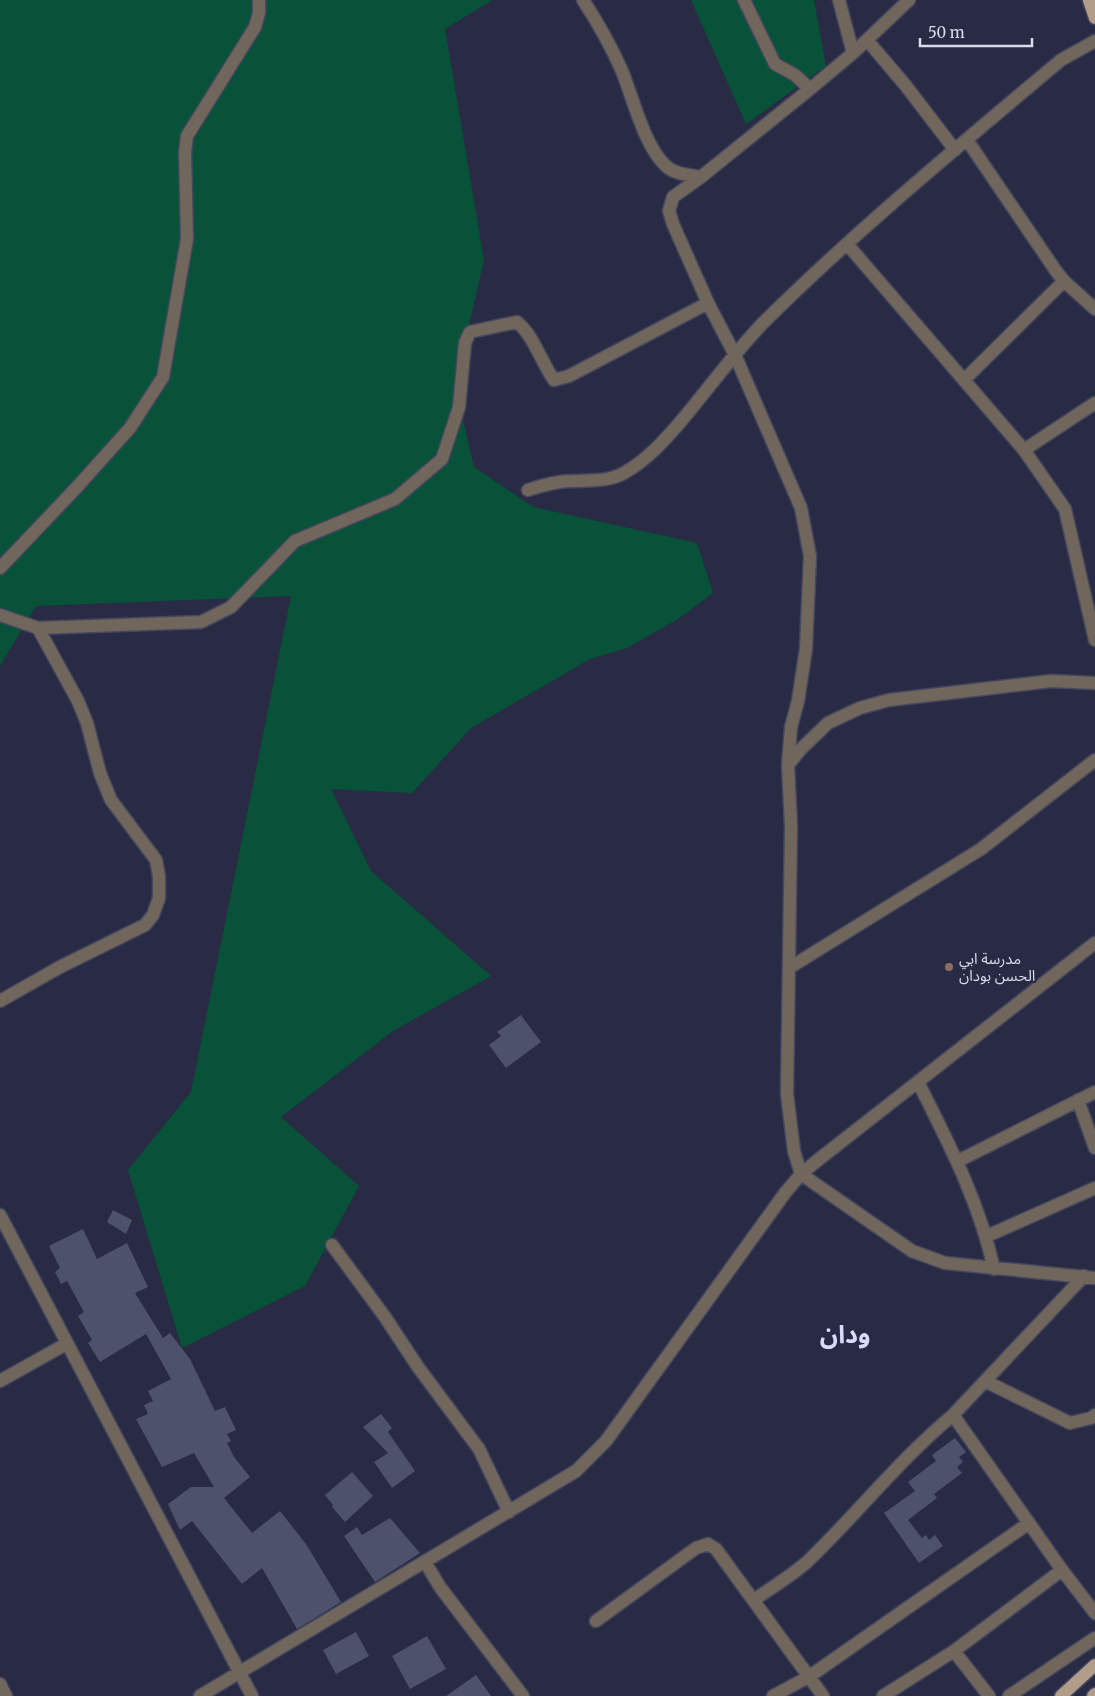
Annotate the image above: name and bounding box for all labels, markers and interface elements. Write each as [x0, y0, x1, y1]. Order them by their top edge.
scale bar [920, 15, 1032, 47]
text: 50 m [928, 23, 965, 42]
place label: مدرسة ابي الحسن بودان [959, 949, 1035, 985]
marker: مدرسة ابي الحسن بودان [943, 961, 955, 973]
district label: ودان [820, 1318, 870, 1350]

